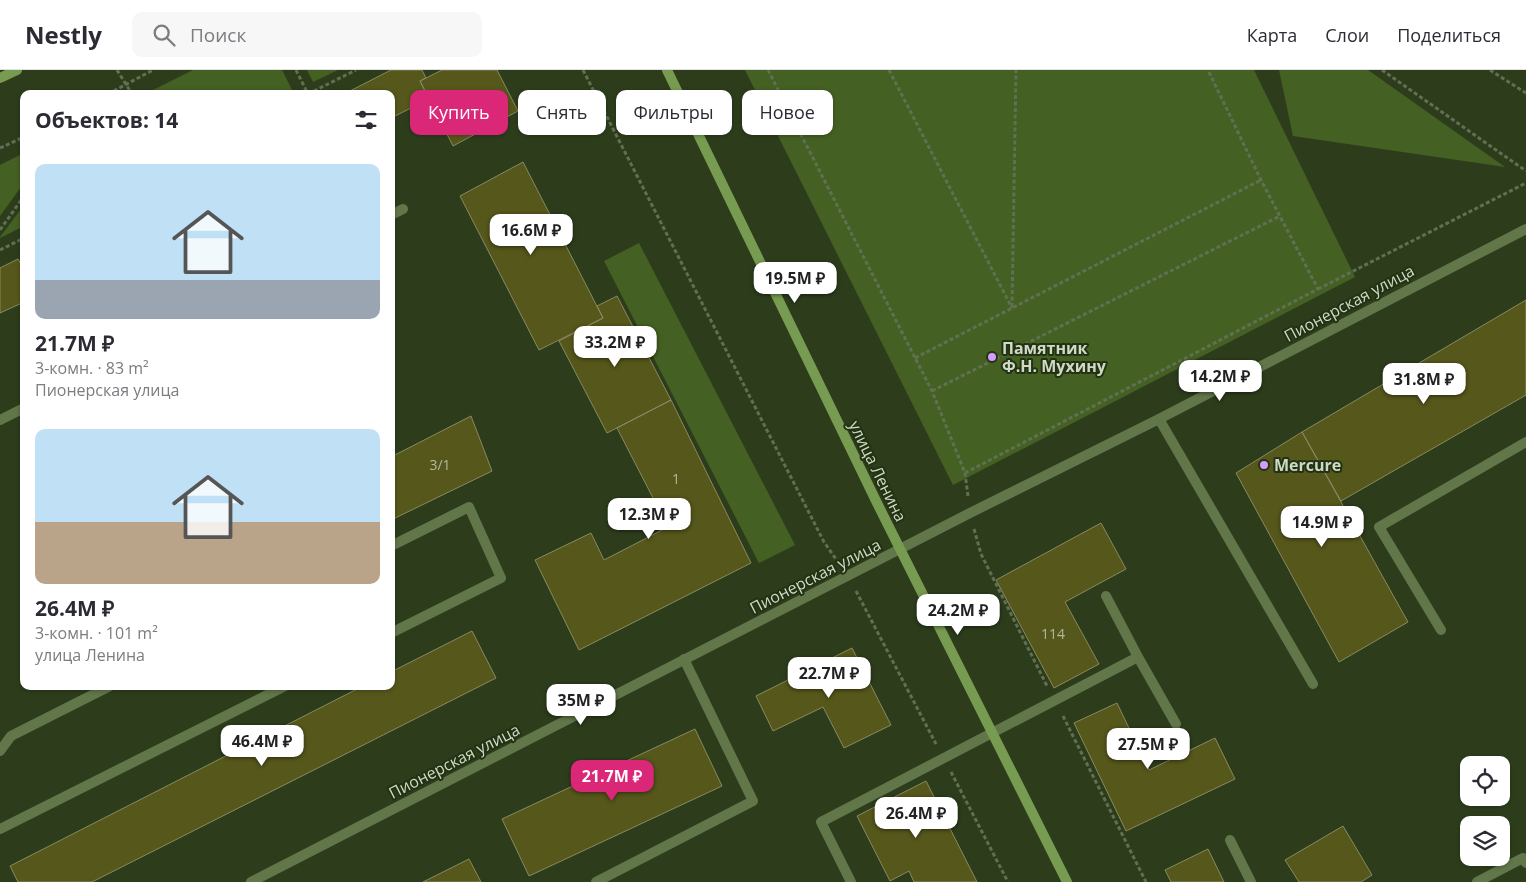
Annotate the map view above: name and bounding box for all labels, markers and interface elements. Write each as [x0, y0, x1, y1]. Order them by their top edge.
search box [132, 12, 482, 57]
text: Nestly [25, 18, 102, 51]
icon: search [150, 21, 178, 49]
text: Поиск [190, 22, 246, 48]
text: Карта [1247, 23, 1297, 47]
text: Слои [1325, 23, 1369, 47]
text: Поделиться [1397, 23, 1501, 47]
chip: Купить [410, 90, 508, 135]
chip: Снять [518, 90, 606, 135]
chip: Фильтры [616, 90, 732, 135]
chip: Новое [742, 90, 833, 135]
text: Объектов: 14 [35, 106, 178, 134]
icon: filters [352, 106, 380, 134]
icon: home [163, 197, 253, 287]
pin: 16.6M ₽ [485, 214, 577, 256]
text: 16.6M ₽ [501, 219, 561, 241]
street label: Пионерская улица [1280, 259, 1418, 347]
pin: 19.5M ₽ [749, 262, 841, 304]
text: 19.5M ₽ [765, 267, 825, 289]
pin: 33.2M ₽ [569, 326, 661, 368]
text: 21.7M ₽ [35, 329, 115, 357]
text: 33.2M ₽ [585, 331, 645, 353]
place label: Памятник Ф.Н. Мухину [1002, 337, 1107, 377]
marker: Памятник Ф.Н. Мухину [986, 351, 998, 363]
text: 3-комн. · 83 m² [35, 357, 149, 379]
pin: 14.2M ₽ [1174, 360, 1266, 402]
pin: 31.8M ₽ [1378, 362, 1470, 405]
text: 14.2M ₽ [1190, 365, 1250, 387]
text: 31.8M ₽ [1394, 368, 1454, 390]
text: Пионерская улица [35, 379, 179, 401]
street label: улица Ленина [844, 417, 912, 525]
place label: Mercure [1274, 454, 1341, 476]
house number: 3/1 [429, 455, 451, 474]
marker: Mercure [1258, 459, 1270, 471]
icon: home [163, 462, 253, 552]
house number: 1 [672, 469, 680, 488]
pin: 12.3M ₽ [603, 498, 695, 540]
text: 12.3M ₽ [619, 503, 679, 525]
pin: 14.9M ₽ [1276, 506, 1368, 548]
text: 14.9M ₽ [1292, 511, 1352, 533]
street label: Пионерская улица [746, 533, 884, 619]
text: 26.4M ₽ [35, 594, 115, 622]
pin: 24.2M ₽ [912, 594, 1004, 636]
text: 24.2M ₽ [928, 599, 988, 621]
text: 3-комн. · 101 m² [35, 622, 158, 644]
house number: 114 [1041, 624, 1065, 643]
text: улица Ленина [35, 644, 145, 666]
pin: 22.7M ₽ [783, 656, 875, 699]
text: 22.7M ₽ [799, 662, 859, 684]
pin: 35M ₽ [546, 684, 616, 726]
text: 35M ₽ [558, 689, 604, 711]
street label: Пионерская улица [385, 718, 523, 804]
pin: 46.4M ₽ [216, 724, 308, 767]
pin: 27.5M ₽ [1102, 728, 1194, 770]
text: 46.4M ₽ [232, 730, 292, 752]
text: 27.5M ₽ [1118, 733, 1178, 755]
map controls [1460, 756, 1510, 866]
button: locate [1460, 756, 1510, 806]
pin: 21.7M ₽ [566, 760, 658, 802]
text: 21.7M ₽ [582, 765, 642, 787]
pin: 26.4M ₽ [870, 796, 962, 839]
text: 26.4M ₽ [886, 802, 946, 824]
button: layers [1460, 816, 1510, 866]

